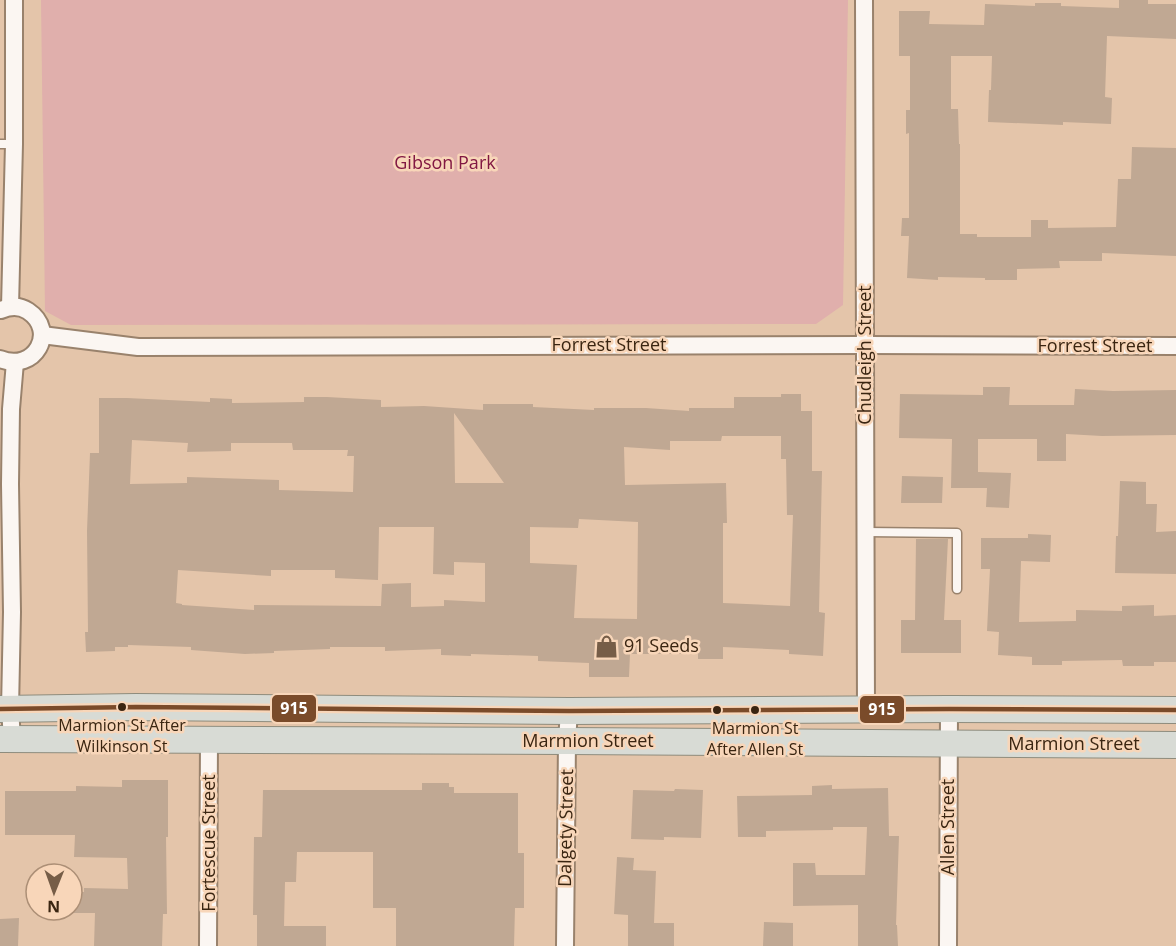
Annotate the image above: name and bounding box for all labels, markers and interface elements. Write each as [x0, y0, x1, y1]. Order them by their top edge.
park label: Gibson Park [394, 150, 496, 174]
street label: Chudleigh Street [852, 285, 876, 425]
street label: Forrest Street [552, 332, 666, 356]
street label: Forrest Street [1038, 333, 1152, 357]
shop icon: 91 Seeds [593, 633, 619, 659]
place label: 91 Seeds [624, 633, 699, 657]
line badge: 915 [271, 694, 317, 723]
line badge: 915 [859, 695, 905, 724]
text: 915 [280, 697, 308, 719]
text: 915 [868, 698, 896, 720]
marker: Marmion St After Wilkinson St [116, 701, 128, 713]
unlabelled marker [711, 704, 723, 716]
marker: Marmion St After Allen St [749, 704, 761, 716]
place label: Marmion St After Wilkinson St [58, 714, 186, 757]
place label: Marmion St After Allen St [707, 717, 804, 760]
street label: Marmion Street [522, 728, 654, 752]
street label: Marmion Street [1008, 731, 1140, 755]
street label: Dalgety Street [552, 769, 578, 887]
street label: Fortescue Street [196, 774, 220, 912]
street label: Allen Street [935, 779, 959, 875]
north arrow [24, 862, 84, 922]
text: N [47, 896, 60, 918]

